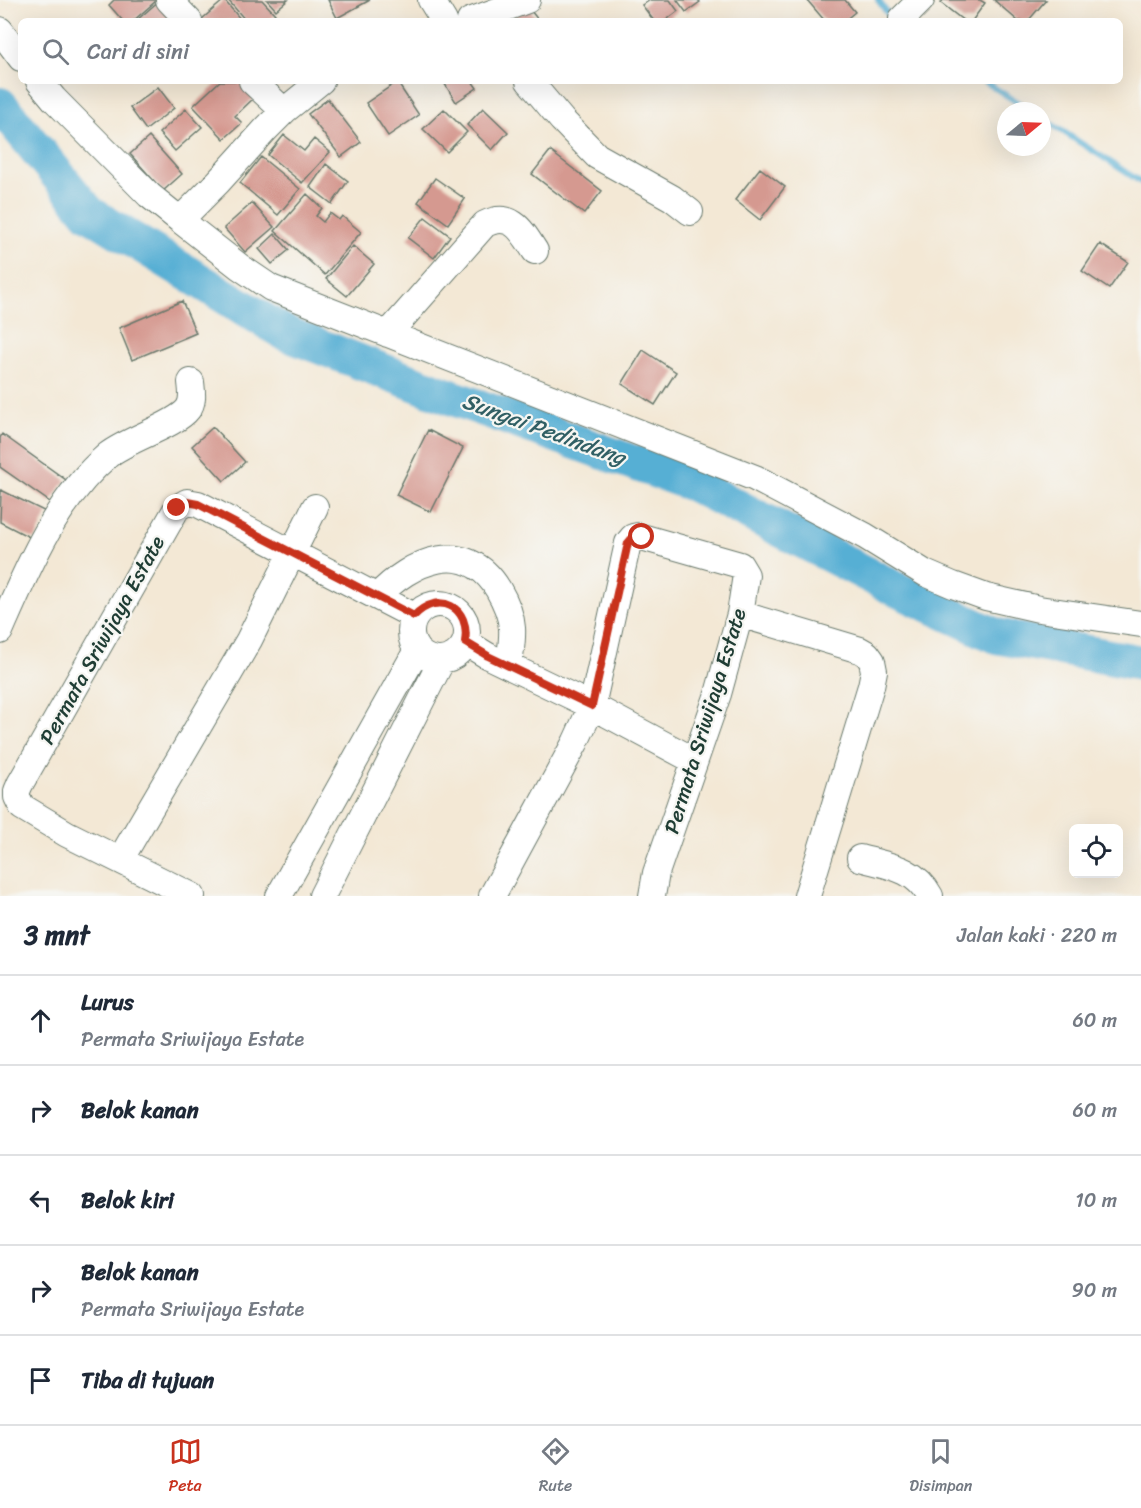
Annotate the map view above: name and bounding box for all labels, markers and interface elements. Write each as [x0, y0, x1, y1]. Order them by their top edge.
search box [18, 18, 1123, 84]
text: Cari di sini [87, 32, 189, 71]
icon: search [39, 35, 72, 68]
north arrow [997, 102, 1051, 156]
water label: Sungai Pedindang [457, 381, 633, 477]
route end [163, 494, 189, 520]
route start [628, 523, 654, 549]
street label: Permata Sriwijaya Estate [29, 528, 175, 752]
street label: Permata Sriwijaya Estate [653, 603, 757, 839]
map controls [1069, 824, 1123, 878]
button: locate [1069, 824, 1123, 878]
text: 3 mnt [24, 912, 90, 958]
text: Jalan kaki · 220 m [957, 918, 1117, 953]
text: Lurus [81, 983, 134, 1022]
text: 60 m [1072, 1003, 1117, 1038]
icon: ahead [24, 1004, 57, 1037]
text: Permata Sriwijaya Estate [81, 1022, 304, 1057]
text: Belok kanan [81, 1091, 199, 1130]
text: 60 m [1072, 1093, 1117, 1128]
icon: right [24, 1094, 57, 1127]
text: Belok kiri [81, 1181, 174, 1220]
text: 10 m [1075, 1183, 1117, 1218]
icon: left [24, 1184, 57, 1217]
text: Belok kanan [81, 1253, 199, 1292]
text: 90 m [1072, 1273, 1117, 1308]
icon: right [24, 1274, 57, 1307]
text: Permata Sriwijaya Estate [81, 1292, 304, 1327]
text: Tiba di tujuan [81, 1361, 214, 1400]
icon: arrive [24, 1364, 57, 1397]
tab: Peta [169, 1435, 202, 1500]
tab: Rute [539, 1435, 572, 1500]
tab: Disimpan [909, 1435, 972, 1500]

